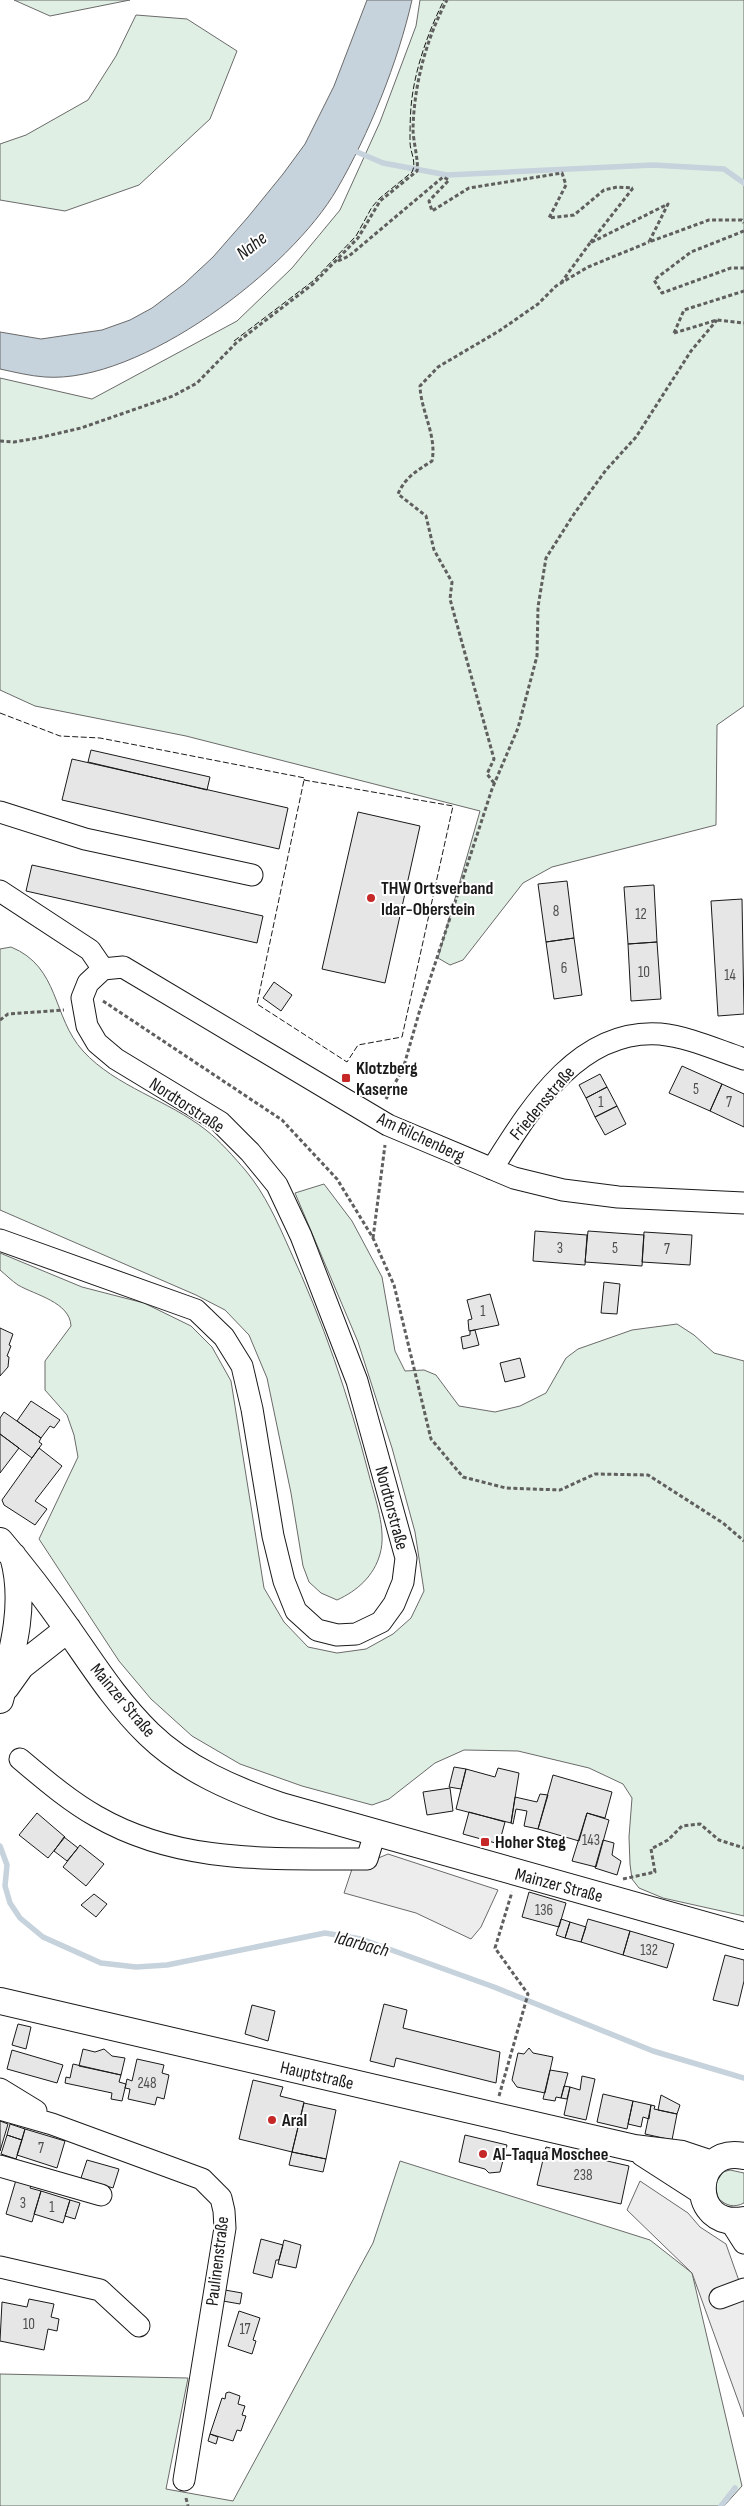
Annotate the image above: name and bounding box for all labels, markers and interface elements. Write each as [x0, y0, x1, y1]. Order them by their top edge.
water label: Nahe [232, 227, 272, 265]
place label: THW Ortsverband Idar-Oberstein [381, 878, 494, 920]
marker: THW Ortsverband Idar-Oberstein [365, 892, 377, 904]
house number: 8 [553, 902, 559, 921]
house number: 12 [635, 905, 647, 924]
house number: 6 [561, 959, 567, 978]
house number: 10 [638, 963, 650, 982]
house number: 14 [724, 966, 736, 985]
place label: Klotzberg Kaserne [356, 1058, 418, 1100]
street label: Friedensstraße [505, 1062, 579, 1144]
marker: Klotzberg Kaserne [340, 1072, 352, 1084]
street label: Nordtorstraße [145, 1073, 228, 1137]
house number: 5 [693, 1080, 699, 1099]
house number: 1 [598, 1093, 604, 1112]
house number: 7 [726, 1093, 732, 1112]
street label: Am Rilchenberg [373, 1108, 468, 1167]
house number: 3 [557, 1239, 563, 1258]
house number: 5 [612, 1239, 618, 1258]
house number: 7 [664, 1240, 670, 1259]
house number: 1 [480, 1302, 486, 1321]
street label: Nordtorstraße [370, 1464, 413, 1552]
street label: Mainzer Straße [86, 1659, 160, 1742]
house number: 143 [582, 1831, 600, 1850]
place label: Hoher Steg [495, 1832, 566, 1853]
marker: Hoher Steg [479, 1836, 491, 1848]
street label: Mainzer Straße [513, 1864, 605, 1907]
house number: 136 [535, 1901, 553, 1920]
water label: Idarbach [332, 1926, 391, 1963]
house number: 132 [640, 1941, 658, 1960]
street label: Hauptstraße [278, 2057, 356, 2094]
house number: 248 [138, 2074, 156, 2093]
place label: Aral [281, 2110, 307, 2131]
marker: Aral [266, 2114, 278, 2126]
house number: 7 [38, 2139, 44, 2158]
place label: Al-Taqua Moschee [492, 2144, 609, 2165]
marker: Al-Taqua Moschee [477, 2148, 489, 2160]
house number: 238 [573, 2166, 593, 2185]
house number: 3 [20, 2194, 26, 2213]
house number: 1 [49, 2198, 55, 2217]
street label: Paulinenstraße [202, 2215, 233, 2307]
house number: 10 [23, 2315, 35, 2334]
house number: 17 [239, 2320, 251, 2339]

